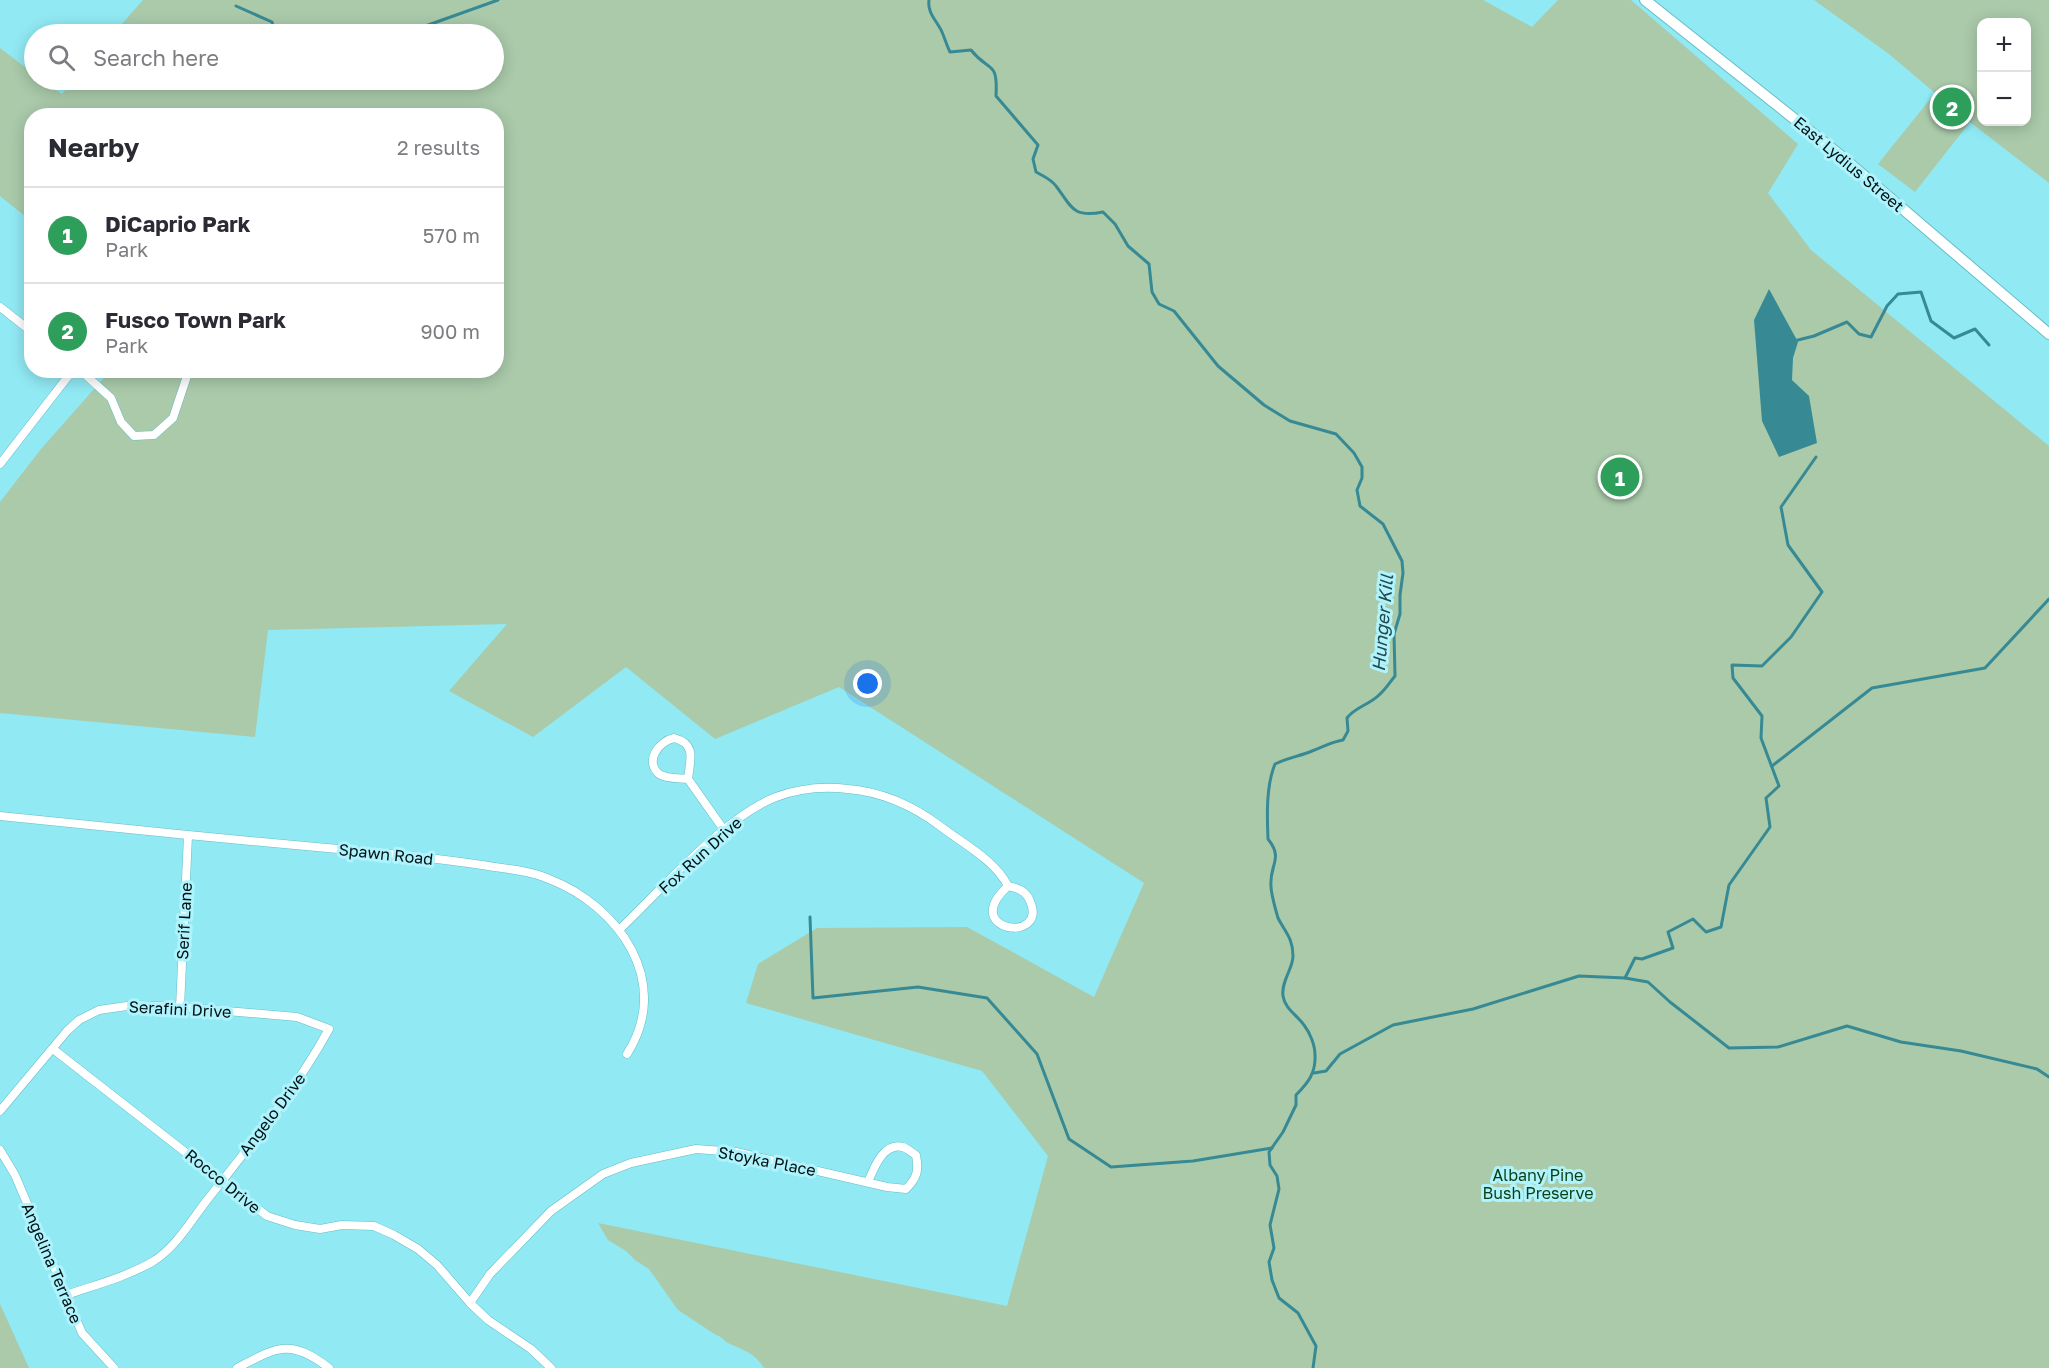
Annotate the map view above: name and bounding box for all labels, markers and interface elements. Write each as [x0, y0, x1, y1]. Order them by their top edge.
map controls [1977, 18, 2031, 126]
button: + [1977, 18, 2031, 72]
search box [24, 24, 504, 90]
icon: search [45, 41, 78, 74]
text: Search here [93, 44, 219, 71]
button: − [1977, 72, 2031, 126]
pin: 2 [1932, 84, 1972, 130]
street label: East Lydius Street [1790, 112, 1908, 216]
text: Nearby [48, 132, 139, 163]
text: 2 results [397, 135, 480, 159]
text: DiCaprio Park [105, 210, 251, 237]
text: 1 [62, 223, 73, 247]
text: 570 m [423, 223, 480, 247]
text: Park [105, 237, 148, 261]
text: Fusco Town Park [105, 306, 286, 333]
text: 2 [61, 319, 74, 343]
text: 900 m [420, 319, 480, 343]
text: Park [105, 333, 148, 357]
pin: 1 [1600, 454, 1640, 500]
water label: Hunger Kill [1367, 572, 1397, 672]
your location [853, 669, 882, 698]
street label: Fox Run Drive [654, 812, 746, 898]
street label: Spawn Road [338, 839, 434, 869]
street label: Serif Lane [172, 882, 196, 960]
street label: Serafini Drive [128, 996, 232, 1022]
street label: Angelo Drive [235, 1069, 309, 1159]
street label: Stoyka Place [716, 1142, 818, 1180]
street label: Rocco Drive [181, 1145, 265, 1217]
park label: Albany Pine Bush Preserve [1483, 1165, 1593, 1203]
street label: Angelina Terrace [18, 1200, 86, 1326]

